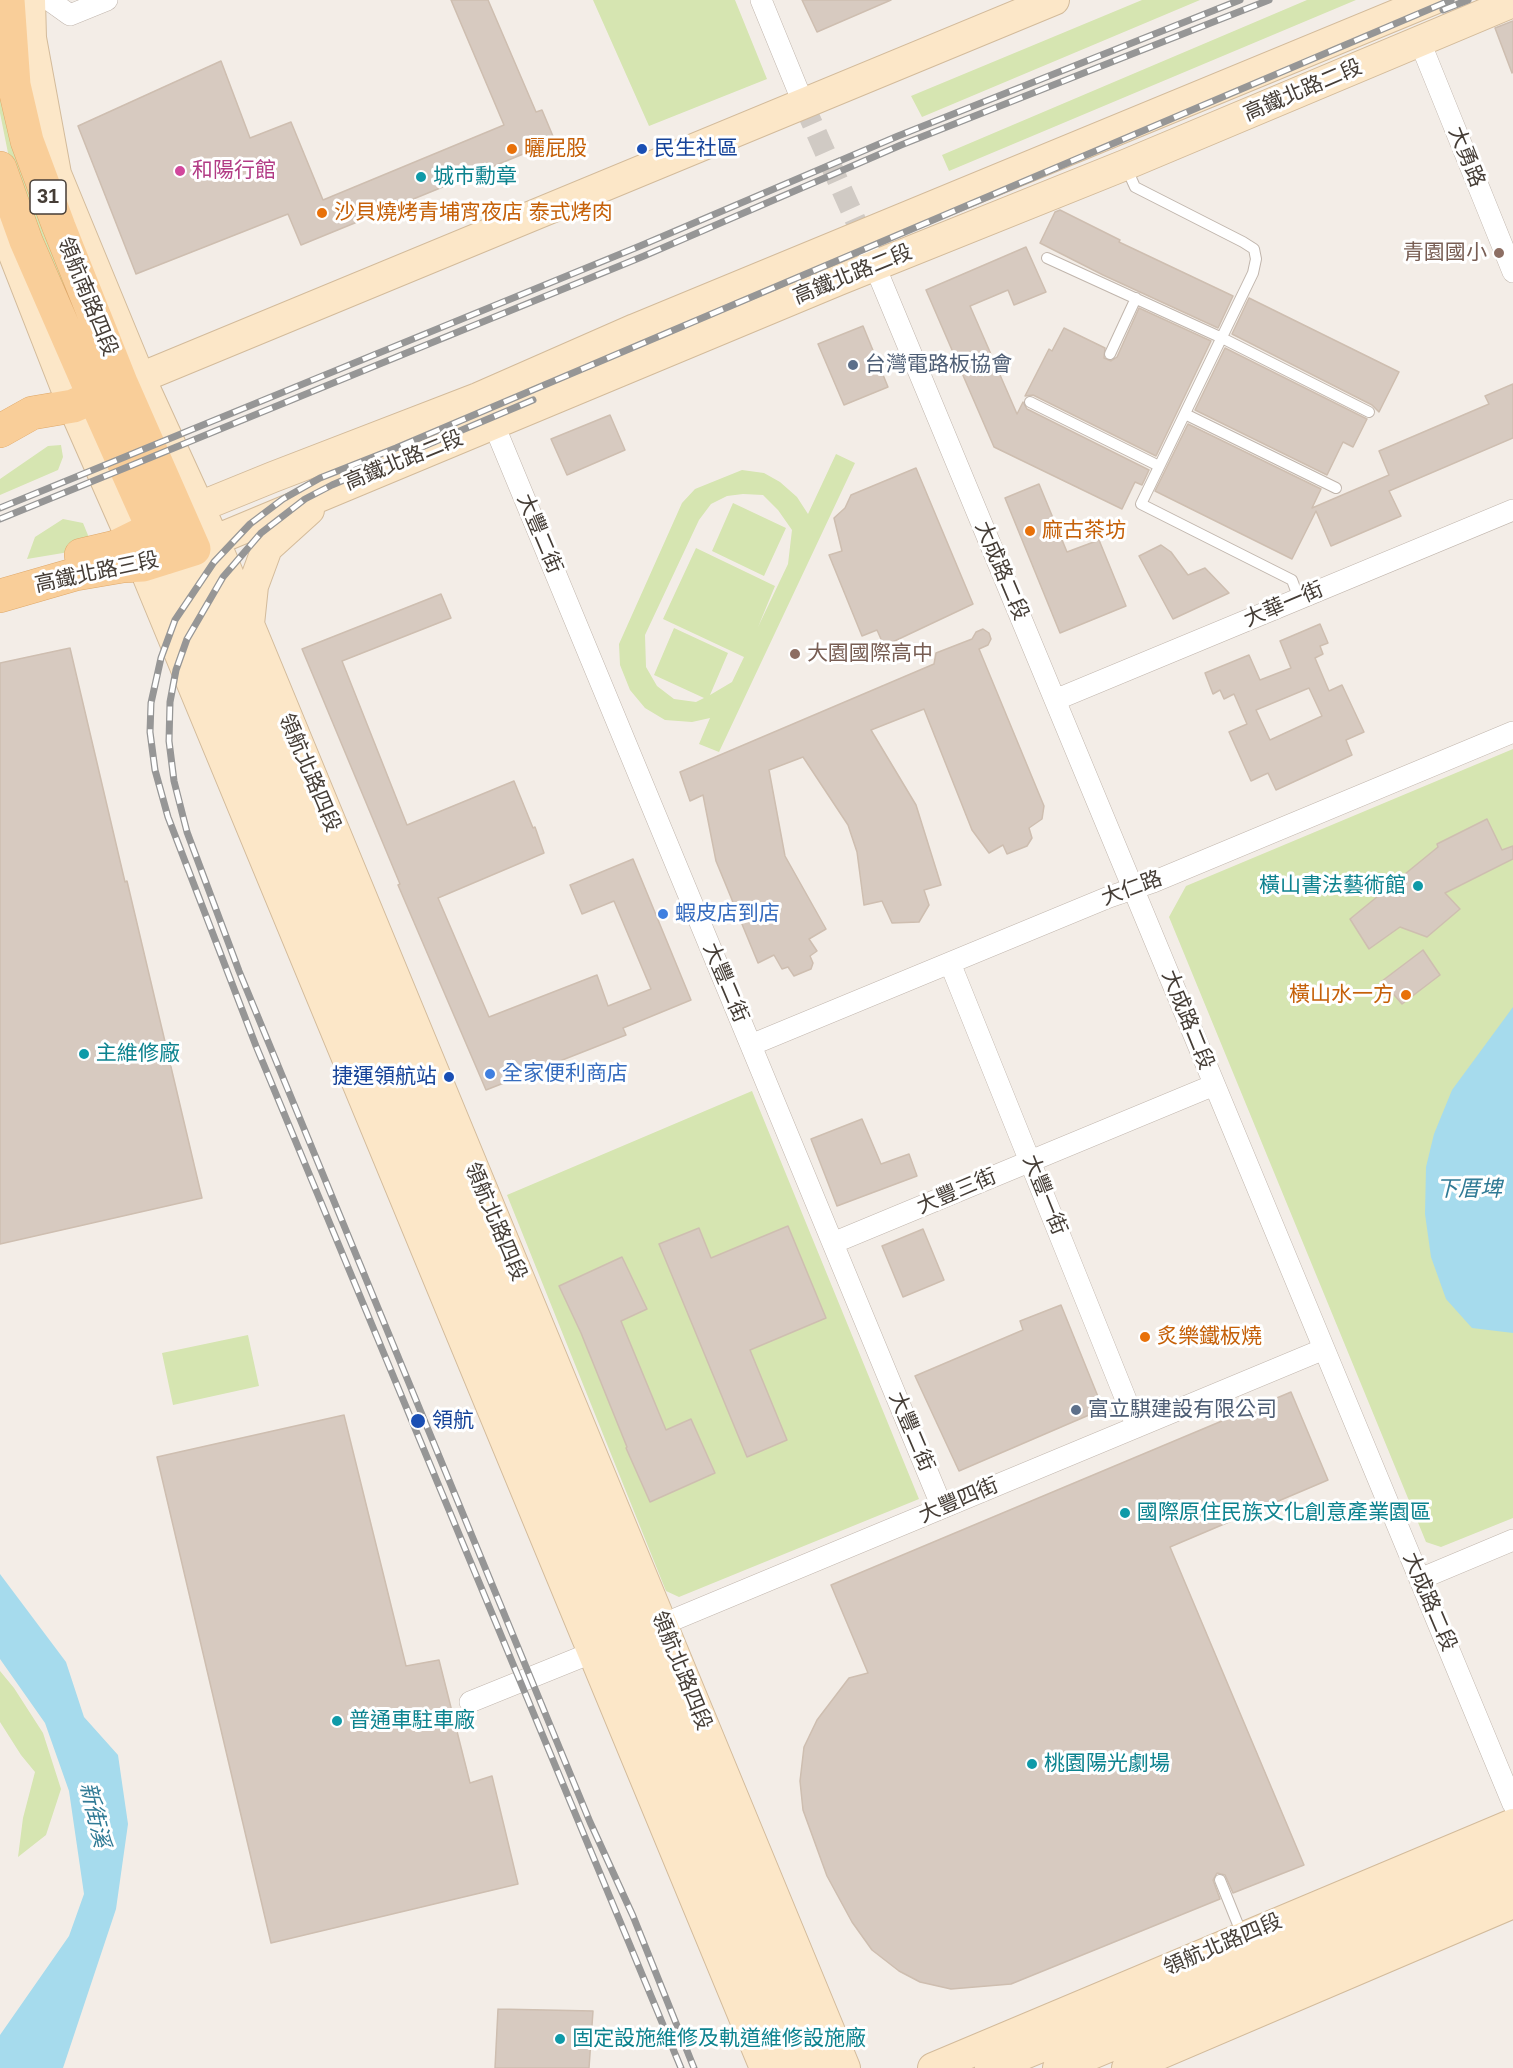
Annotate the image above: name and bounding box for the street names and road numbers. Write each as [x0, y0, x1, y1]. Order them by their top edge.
street label: 高鐵北路二段 [1240, 55, 1366, 127]
street label: 大勇路 [1443, 123, 1489, 191]
road number: 31 [30, 180, 66, 214]
street label: 領航南路四段 [52, 234, 122, 360]
street label: 高鐵北路二段 [790, 240, 916, 310]
street label: 高鐵北路二段 [341, 426, 467, 496]
street label: 大豐二街 [511, 490, 567, 578]
street label: 大成路二段 [969, 518, 1033, 624]
street label: 高鐵北路三段 [33, 548, 161, 598]
street label: 大華一街 [1240, 577, 1328, 633]
street label: 領航北路四段 [273, 710, 345, 836]
street label: 大仁路 [1098, 866, 1166, 912]
street label: 大豐二街 [697, 939, 753, 1027]
street label: 大成路二段 [1156, 967, 1218, 1073]
street label: 大豐一街 [1017, 1151, 1071, 1239]
street label: 領航北路四段 [459, 1159, 531, 1285]
street label: 大豐三街 [913, 1164, 1001, 1220]
street label: 大豐二街 [883, 1388, 939, 1476]
street label: 大豐四街 [915, 1473, 1003, 1529]
street label: 大成路二段 [1397, 1549, 1461, 1655]
street label: 領航北路四段 [646, 1608, 716, 1734]
street label: 領航北路四段 [1160, 1909, 1286, 1981]

